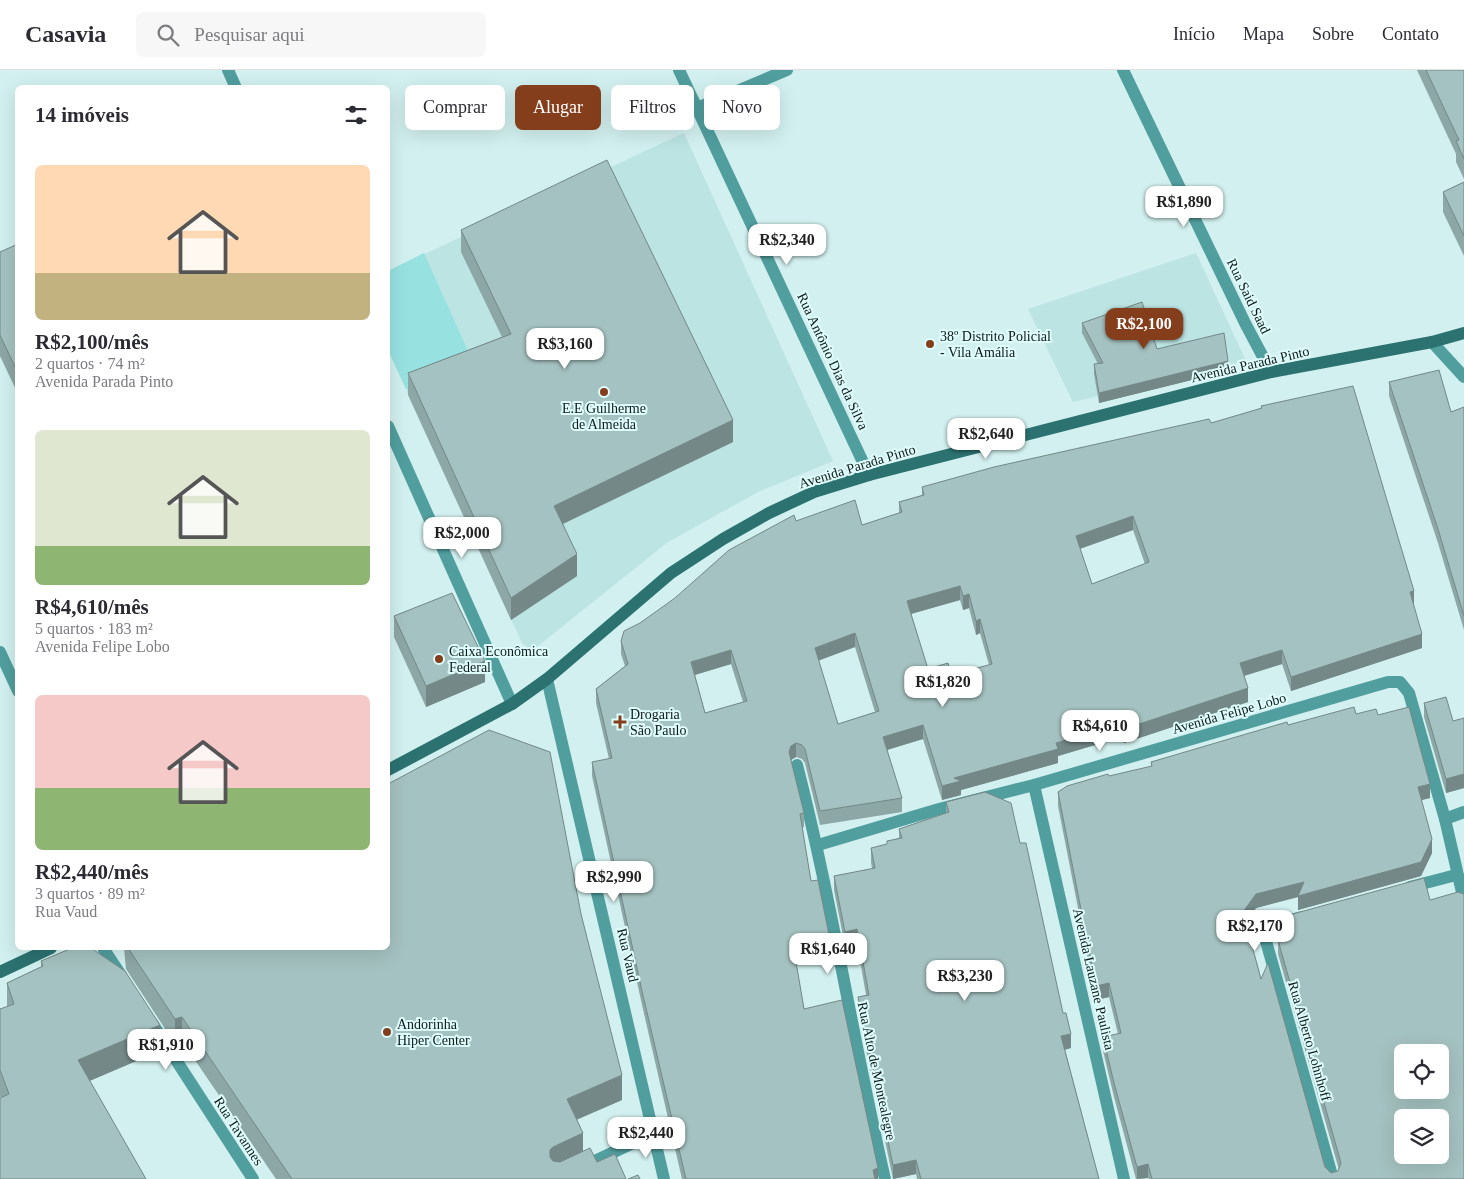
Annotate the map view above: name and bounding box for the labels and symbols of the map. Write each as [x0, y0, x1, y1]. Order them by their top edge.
pin: R$1,890 [1138, 186, 1230, 228]
pin: R$2,340 [741, 224, 833, 266]
street label: Rua Said Saad [1224, 256, 1273, 336]
street label: Rua Antônio Dias da Silva [794, 290, 871, 433]
pin: R$2,100 [1098, 308, 1190, 350]
pin: R$3,160 [519, 328, 611, 370]
place label: 38º Distrito Policial - Vila Amália [940, 329, 1051, 360]
marker: 38º Distrito Policial - Vila Amália [924, 338, 936, 350]
street label: Avenida Parada Pinto [1189, 344, 1311, 385]
marker: E.E Guilherme de Almeida [598, 386, 610, 398]
place label: E.E Guilherme de Almeida [562, 401, 646, 432]
pin: R$2,640 [940, 418, 1032, 460]
street label: Avenida Parada Pinto [797, 442, 917, 491]
pin: R$2,000 [416, 516, 508, 559]
place label: Caixa Econômica Federal [449, 644, 549, 675]
marker: Caixa Econômica Federal [433, 653, 445, 665]
pin: R$1,820 [897, 666, 989, 708]
street label: Avenida Felipe Lobo [1170, 690, 1288, 737]
place label: Drogaria São Paulo [630, 707, 686, 738]
pin: R$4,610 [1054, 710, 1146, 752]
marker: Drogaria São Paulo [614, 716, 626, 728]
pin: R$2,990 [568, 860, 660, 903]
street label: Avenida Lauzane Paulista [1070, 907, 1117, 1052]
pin: R$2,170 [1209, 910, 1301, 952]
street label: Rua Vaud [614, 927, 641, 983]
pin: R$1,640 [782, 932, 874, 975]
pin: R$3,230 [919, 960, 1011, 1002]
street label: Rua Alberto Lohnhoff [1285, 979, 1334, 1103]
street label: Rua Alto de Montealegre [855, 1001, 899, 1142]
place label: Andorinha Hiper Center [397, 1017, 470, 1048]
marker: Andorinha Hiper Center [381, 1026, 393, 1038]
pin: R$1,910 [120, 1028, 212, 1071]
street label: Rua Tavannes [211, 1094, 266, 1168]
pin: R$2,440 [600, 1116, 692, 1159]

